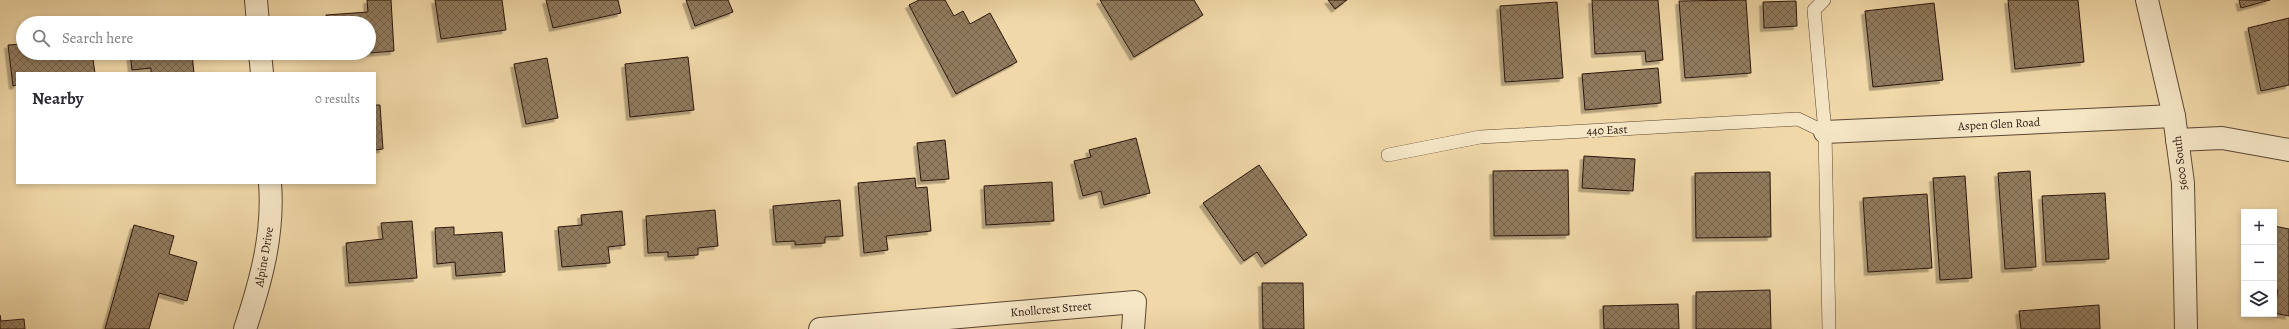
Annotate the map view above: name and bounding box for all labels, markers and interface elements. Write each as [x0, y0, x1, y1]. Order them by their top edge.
search box [16, 16, 376, 60]
icon: search [30, 27, 52, 49]
text: Search here [62, 28, 133, 48]
text: Nearby [32, 87, 83, 110]
text: 0 results [315, 90, 360, 107]
street label: Aspen Glen Road [1956, 114, 2041, 134]
street label: 440 East [1586, 121, 1628, 139]
street label: 5600 South [2169, 134, 2191, 191]
map controls [2241, 209, 2277, 317]
button: + [2241, 209, 2277, 245]
street label: Alpine Drive [251, 226, 277, 289]
button: − [2241, 245, 2277, 281]
button: layers [2241, 281, 2277, 317]
street label: Knollcrest Street [1010, 297, 1092, 321]

